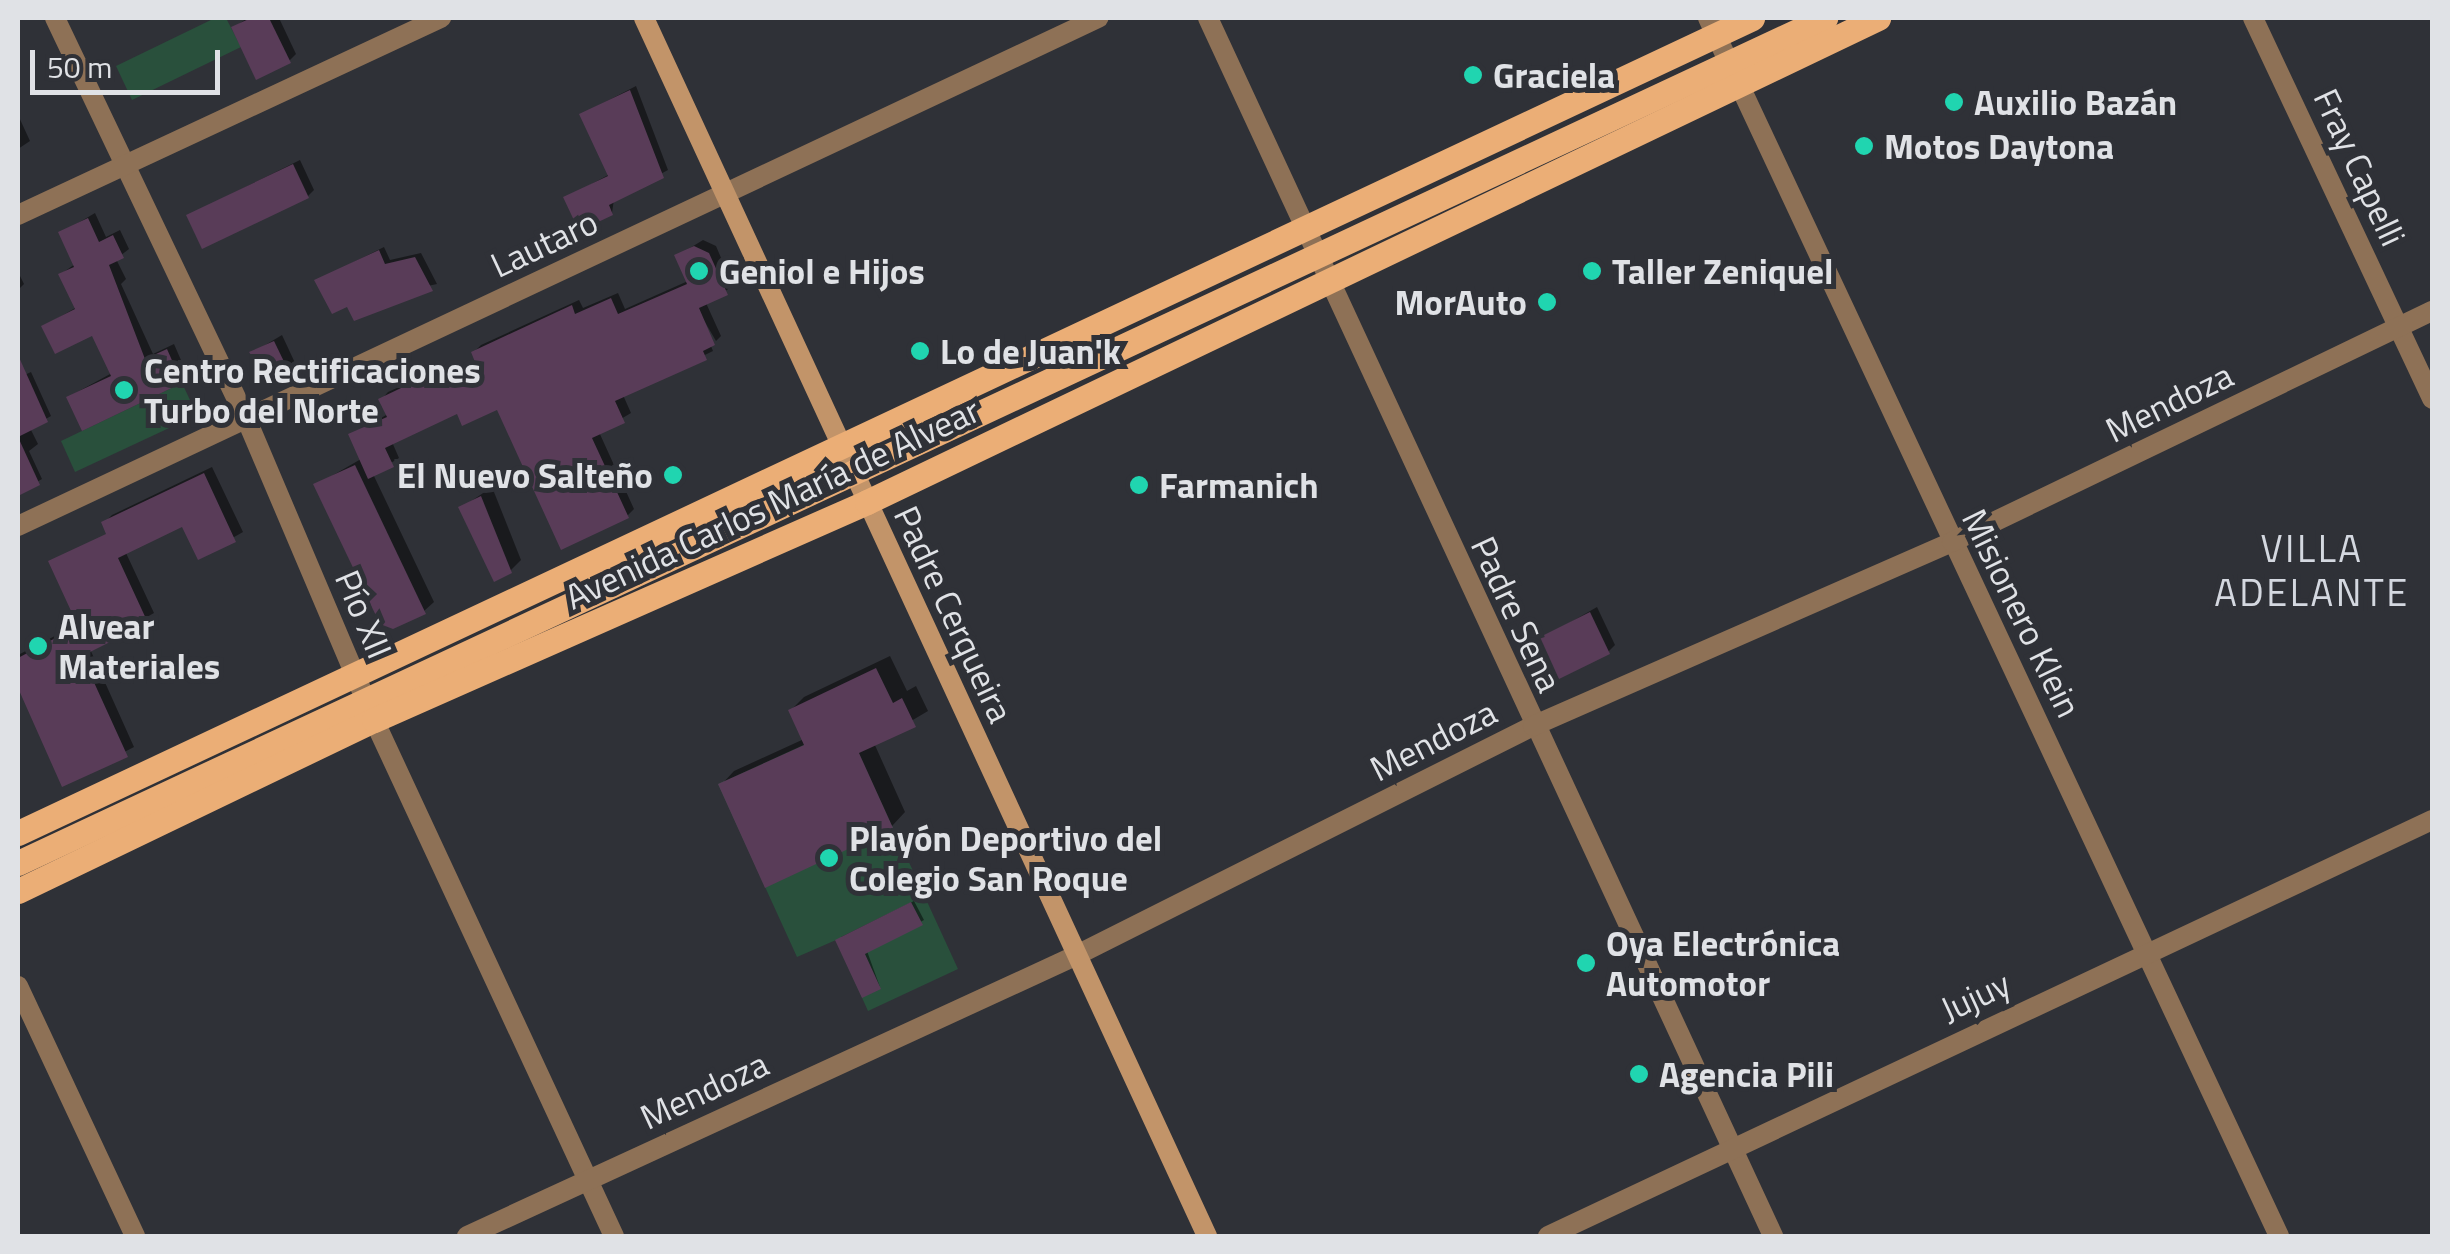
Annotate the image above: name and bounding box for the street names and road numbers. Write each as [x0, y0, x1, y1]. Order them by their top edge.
street label: Fray Capelli [2305, 82, 2415, 252]
street label: Lautaro [484, 200, 604, 286]
street label: Mendoza [2099, 353, 2239, 451]
street label: Avenida Carlos María de Alvear [558, 388, 986, 618]
street label: Padre Cerqueira [886, 499, 1022, 729]
street label: Misionero Klein [1954, 502, 2090, 724]
street label: Padre Sena [1463, 530, 1571, 698]
street label: Pío XII [327, 564, 401, 664]
street label: Mendoza [1363, 690, 1503, 790]
street label: Jujuy [1934, 962, 2016, 1030]
street label: Mendoza [633, 1042, 775, 1138]

